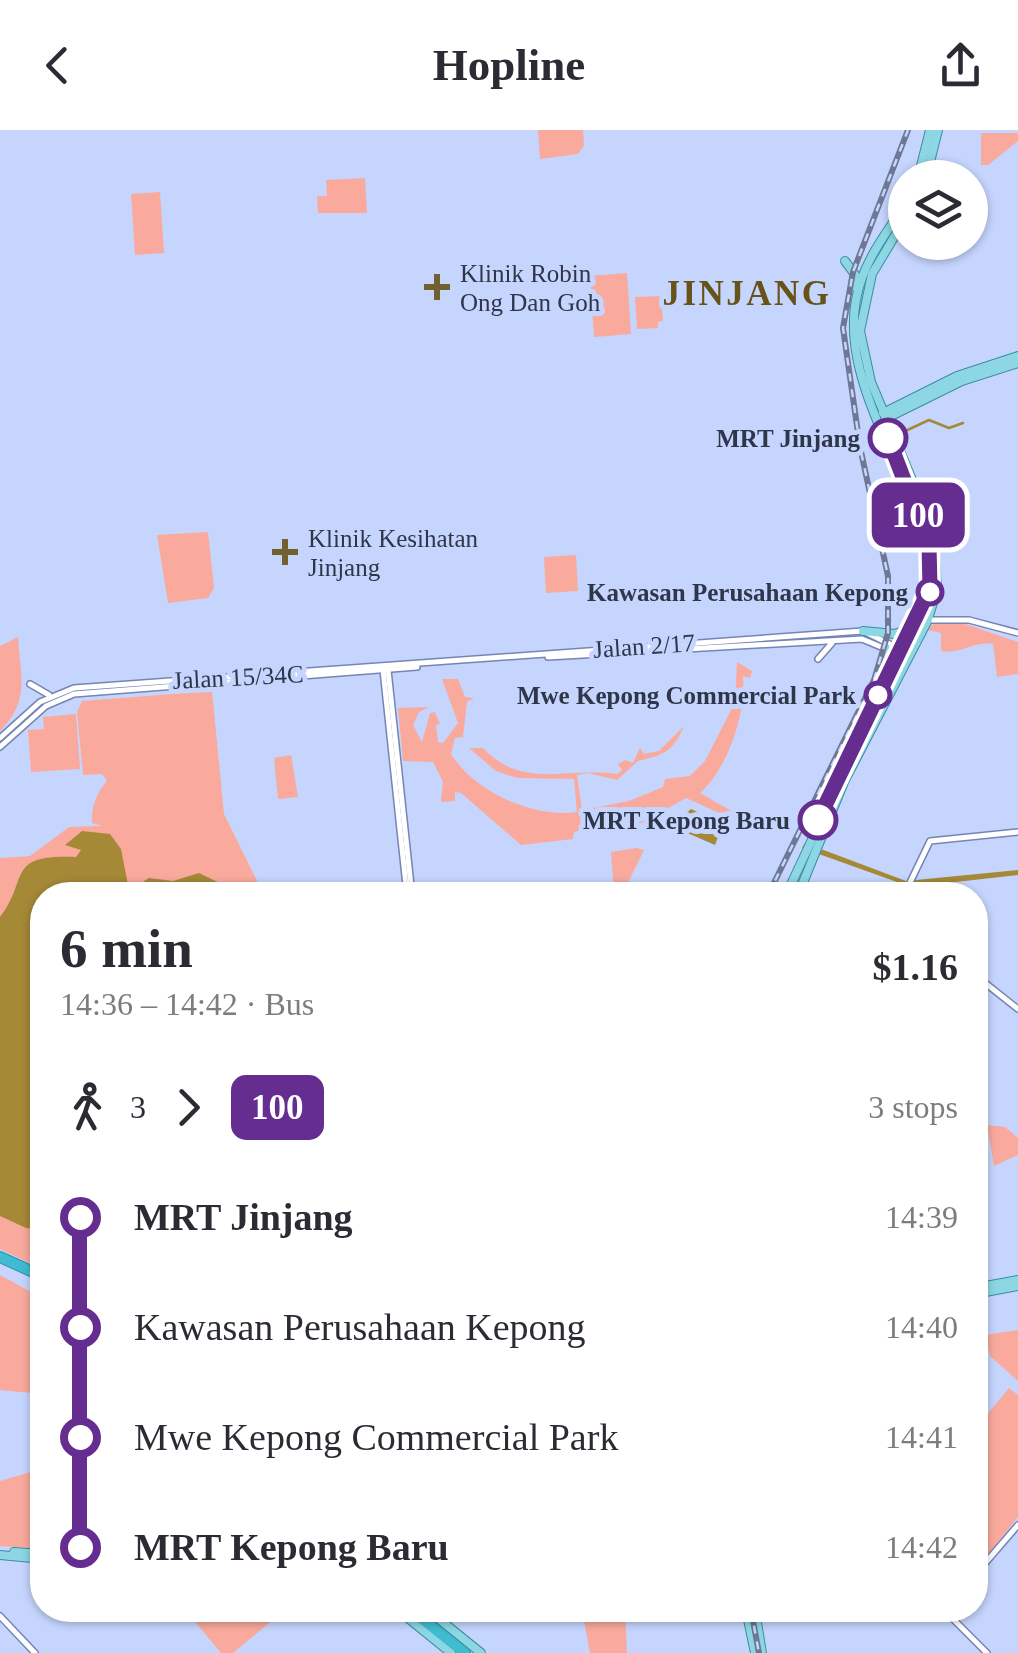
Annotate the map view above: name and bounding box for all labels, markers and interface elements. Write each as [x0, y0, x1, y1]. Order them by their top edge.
icon: back [30, 38, 85, 93]
icon: share [933, 38, 988, 93]
text: Hopline [433, 40, 585, 90]
map controls [888, 160, 988, 260]
button: layers [888, 160, 988, 260]
place label: Klinik Robin Ong Dan Goh [460, 260, 601, 316]
marker: Klinik Robin Ong Dan Goh [424, 274, 450, 300]
district label: JINJANG [662, 274, 832, 313]
marker: MRT Jinjang [869, 419, 907, 457]
place label: MRT Jinjang [716, 425, 860, 452]
line badge: 100 [860, 482, 976, 548]
text: 100 [892, 496, 944, 535]
place label: Klinik Kesihatan Jinjang [308, 525, 479, 581]
marker: Klinik Kesihatan Jinjang [272, 539, 298, 565]
place label: Kawasan Perusahaan Kepong [587, 579, 908, 606]
marker: Kawasan Perusahaan Kepong [917, 579, 943, 605]
street label: Jalan 2/17 [592, 629, 696, 663]
street label: Jalan 15/34C [172, 660, 304, 694]
place label: Mwe Kepong Commercial Park [517, 682, 856, 709]
marker: Mwe Kepong Commercial Park [865, 682, 891, 708]
marker: MRT Kepong Baru [799, 801, 837, 839]
place label: MRT Kepong Baru [583, 807, 790, 834]
text: 6 min [60, 918, 193, 979]
text: $1.16 [873, 946, 958, 988]
text: 14:36 – 14:42 · Bus [60, 986, 314, 1022]
icon: walk [60, 1080, 115, 1135]
icon: forward [161, 1080, 216, 1135]
text: 100 [251, 1088, 304, 1127]
text: 3 [130, 1089, 146, 1125]
text: 3 stops [868, 1089, 958, 1125]
text: MRT Jinjang [134, 1196, 353, 1238]
text: 14:39 [885, 1199, 958, 1235]
text: Kawasan Perusahaan Kepong [134, 1306, 586, 1348]
text: 14:40 [885, 1309, 958, 1345]
text: Mwe Kepong Commercial Park [134, 1416, 618, 1458]
text: 14:41 [885, 1419, 958, 1455]
text: MRT Kepong Baru [134, 1526, 449, 1568]
text: 14:42 [885, 1529, 958, 1565]

